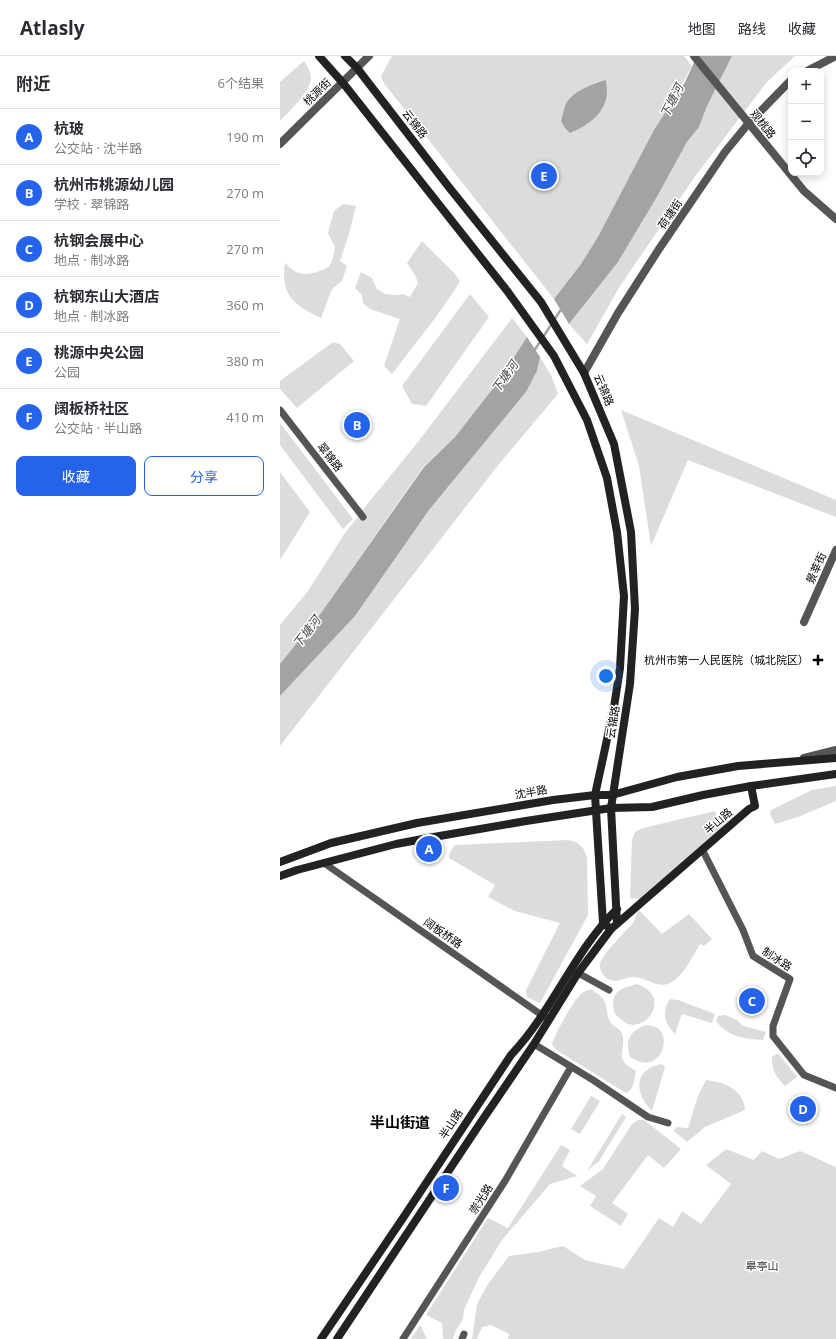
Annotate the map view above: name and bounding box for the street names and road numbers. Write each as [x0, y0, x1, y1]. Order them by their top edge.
street label: 桃源街 [300, 75, 334, 108]
street label: 云锦路 [399, 106, 431, 141]
street label: 观桃路 [747, 106, 780, 141]
street label: 荷塘街 [654, 196, 685, 232]
street label: 云锦路 [591, 372, 618, 408]
street label: 翠锦路 [314, 439, 346, 474]
street label: 景莘街 [802, 550, 829, 586]
street label: 云锦路 [603, 704, 622, 739]
street label: 沈半路 [513, 781, 548, 802]
street label: 半山路 [700, 804, 735, 837]
street label: 阔板桥路 [421, 914, 466, 951]
street label: 制冰路 [759, 943, 795, 974]
street label: 半山路 [435, 1106, 466, 1142]
street label: 崇光路 [465, 1181, 496, 1217]

